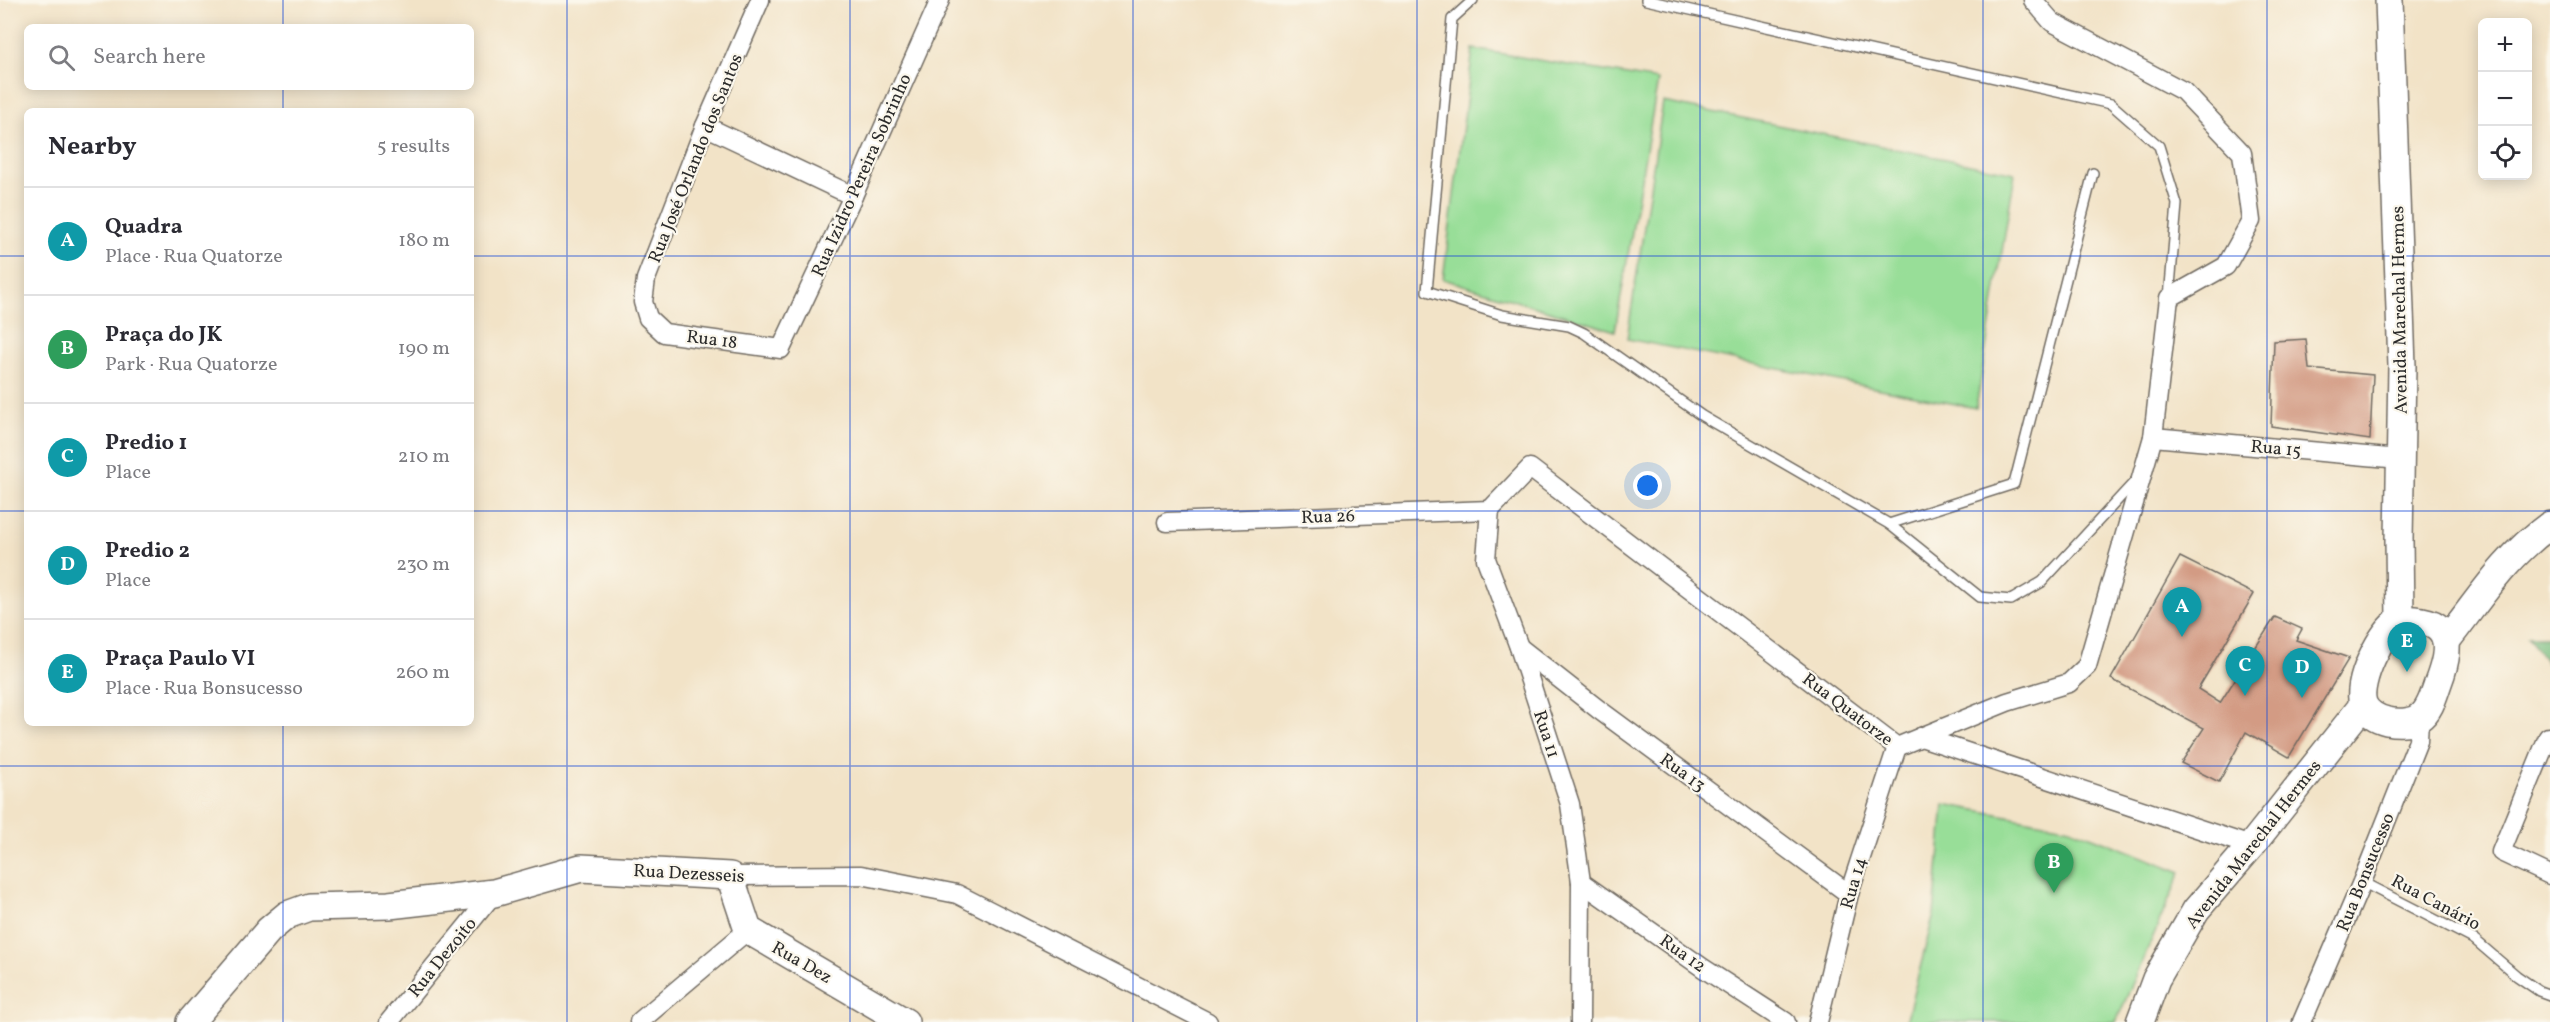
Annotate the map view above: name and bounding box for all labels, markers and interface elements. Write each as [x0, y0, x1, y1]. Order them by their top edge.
map controls [2478, 18, 2532, 180]
button: + [2478, 18, 2532, 72]
search box [24, 24, 474, 90]
icon: search [45, 41, 78, 74]
text: Search here [93, 42, 206, 73]
street label: Rua José Orlando dos Santos [643, 50, 750, 267]
street label: Rua Izidro Pereira Sobrinho [806, 70, 919, 281]
button: − [2478, 72, 2532, 126]
button: locate [2478, 126, 2532, 180]
text: Nearby [48, 129, 137, 165]
text: 5 results [377, 133, 450, 161]
street label: Avenida Marechal Hermes [2386, 206, 2415, 414]
text: Quadra [105, 212, 183, 243]
text: A [60, 227, 75, 255]
text: 180 m [398, 227, 450, 255]
text: Place · Rua Quatorze [105, 243, 283, 271]
text: Praça do JK [105, 320, 222, 351]
street label: Rua 18 [685, 325, 739, 356]
text: B [61, 335, 74, 363]
text: 190 m [398, 335, 450, 363]
text: Park · Rua Quatorze [105, 351, 278, 379]
text: Predio 1 [105, 428, 187, 459]
street label: Rua 15 [2250, 435, 2302, 464]
text: C [61, 443, 74, 471]
text: 210 m [398, 443, 450, 471]
text: Place [105, 459, 151, 487]
your location [1633, 471, 1662, 500]
street label: Rua 26 [1301, 504, 1355, 531]
text: Predio 2 [105, 536, 190, 567]
text: D [60, 551, 75, 579]
text: 230 m [396, 551, 450, 579]
text: Place [105, 567, 151, 595]
pin: A [2162, 588, 2202, 637]
pin: E [2388, 622, 2426, 672]
text: Praça Paulo VI [105, 644, 255, 675]
pin: C [2226, 646, 2264, 696]
pin: D [2282, 648, 2322, 698]
text: E [61, 659, 74, 687]
text: 260 m [395, 659, 450, 687]
street label: Rua Quatorze [1797, 668, 1898, 753]
text: Place · Rua Bonsucesso [105, 675, 303, 703]
street label: Rua 11 [1526, 707, 1565, 762]
street label: Rua 13 [1654, 748, 1710, 798]
street label: Avenida Marechal Hermes [2180, 755, 2328, 935]
street label: Rua Bonsucesso [2331, 809, 2402, 936]
pin: B [2034, 844, 2074, 893]
street label: Rua 14 [1835, 855, 1874, 912]
street label: Rua Dezesseis [633, 859, 745, 890]
street label: Rua Canário [2386, 869, 2484, 937]
street label: Rua Dezoito [403, 913, 483, 1003]
street label: Rua 12 [1654, 929, 1710, 979]
street label: Rua Dez [767, 936, 836, 991]

